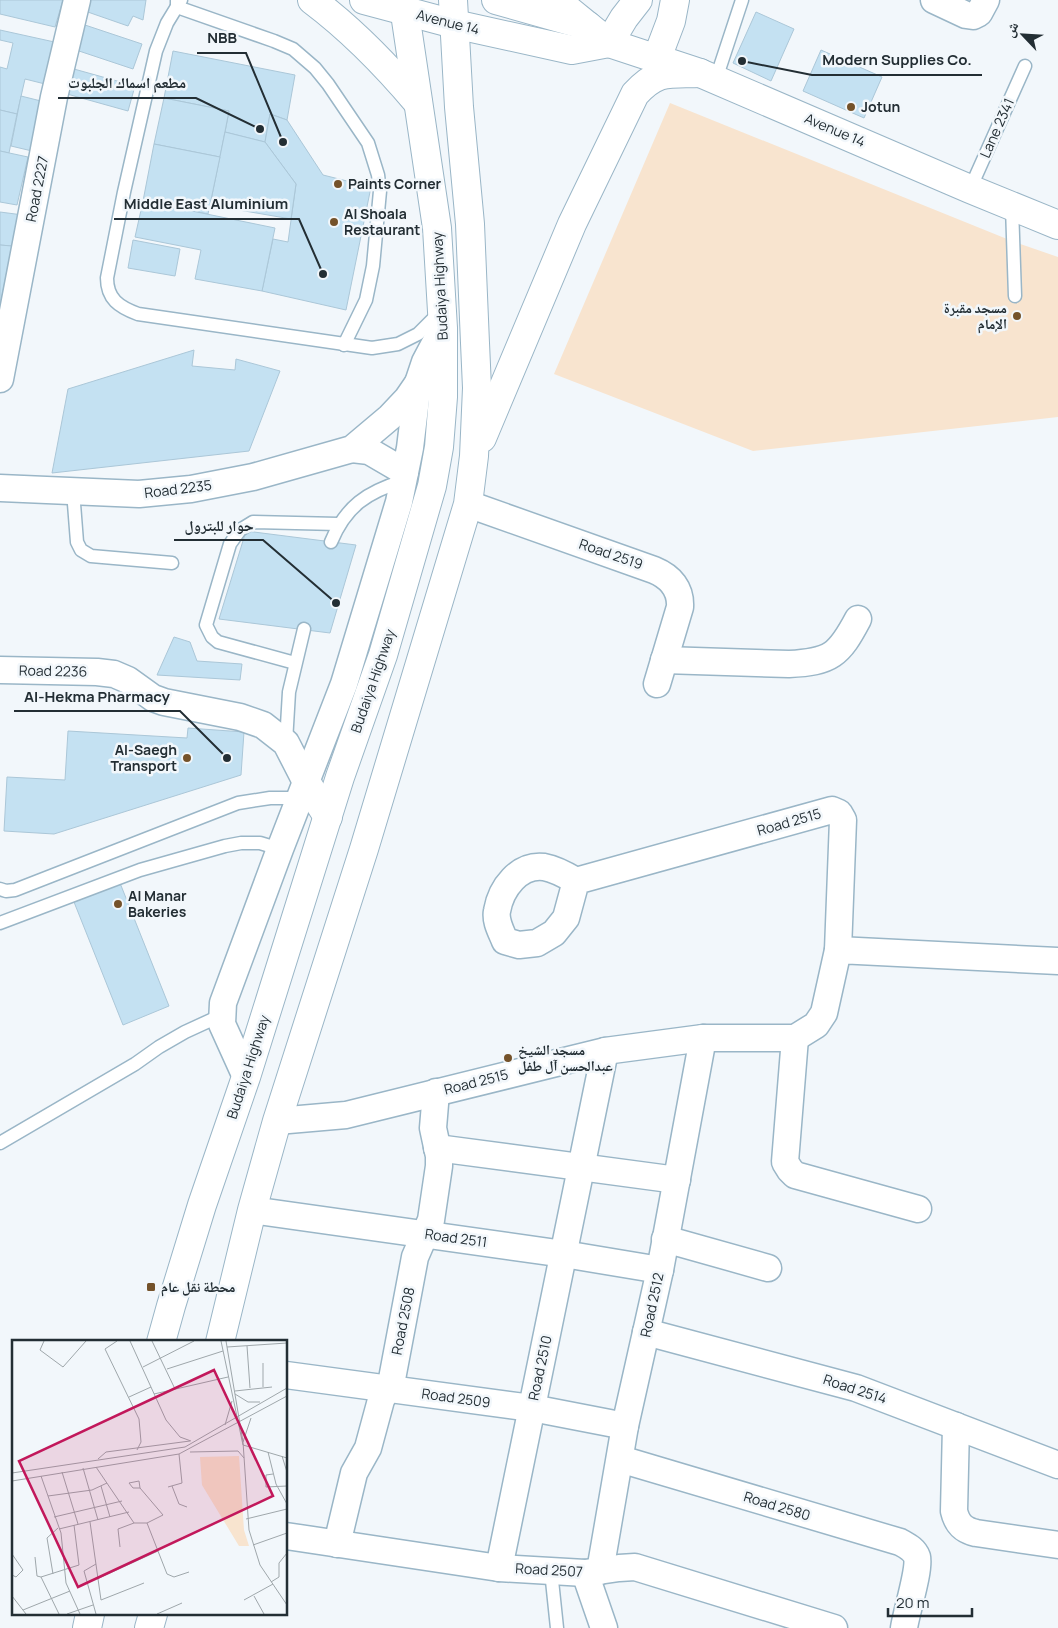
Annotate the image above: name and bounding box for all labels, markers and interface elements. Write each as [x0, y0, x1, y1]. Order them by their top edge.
street label: Avenue 14 [415, 5, 482, 39]
north arrow [998, 10, 1048, 60]
text: ش [999, 18, 1023, 40]
callout: NBB [197, 23, 246, 53]
text: NBB [207, 27, 237, 48]
callout: Modern Supplies Co. [812, 45, 982, 75]
text: Modern Supplies Co. [822, 49, 972, 70]
callout: مطعم اسماك الجلبوت [58, 68, 196, 98]
text: مطعم اسماك الجلبوت [68, 72, 186, 93]
street label: Lane 2341 [975, 95, 1018, 161]
place label: Jotun [861, 97, 900, 116]
marker: Jotun [845, 101, 857, 113]
street label: Avenue 14 [802, 108, 869, 151]
street label: Road 2227 [21, 154, 52, 224]
place label: Paints Corner [348, 174, 442, 193]
marker: Paints Corner [332, 178, 344, 190]
callout: Middle East Aluminium [114, 189, 299, 219]
text: Middle East Aluminium [124, 193, 288, 214]
place label: Al Shoala Restaurant [344, 204, 420, 239]
marker: Al Shoala Restaurant [328, 216, 340, 228]
street label: Budaiya Highway [427, 231, 452, 341]
place label: مسجد مقبرة الإمام [944, 298, 1007, 334]
marker: مسجد مقبرة الإمام [1011, 310, 1023, 322]
street label: Road 2235 [143, 475, 213, 502]
callout: حوار للبترول [174, 510, 263, 540]
text: حوار للبترول [184, 515, 254, 536]
street label: Road 2519 [577, 534, 646, 573]
street label: Budaiya Highway [346, 626, 399, 735]
street label: Road 2236 [19, 660, 87, 681]
callout: Al-Hekma Pharmacy [14, 681, 180, 711]
text: Al-Hekma Pharmacy [24, 686, 171, 707]
place label: Al-Saegh Transport [110, 740, 177, 775]
marker: Al-Saegh Transport [181, 752, 193, 764]
street label: Road 2515 [755, 803, 823, 840]
place label: Al Manar Bakeries [128, 886, 187, 921]
marker: Al Manar Bakeries [112, 898, 124, 910]
street label: Budaiya Highway [222, 1012, 274, 1121]
place label: مسجد الشيخ عبدالحسن آل طفل [518, 1040, 613, 1075]
marker: مسجد الشيخ عبدالحسن آل طفل [502, 1052, 514, 1064]
street label: Road 2515 [442, 1064, 510, 1099]
street label: Road 2511 [424, 1224, 489, 1251]
street label: Road 2512 [635, 1271, 668, 1339]
place label: محطة نقل عام [161, 1277, 235, 1297]
marker: محطة نقل عام [145, 1281, 157, 1293]
street label: Road 2508 [387, 1285, 418, 1356]
street label: Road 2510 [523, 1334, 556, 1402]
inset map [12, 1340, 288, 1616]
street label: Road 2514 [821, 1369, 889, 1408]
street label: Road 2509 [420, 1383, 492, 1412]
street label: Road 2580 [742, 1486, 813, 1525]
street label: Road 2507 [515, 1558, 583, 1581]
scale bar [888, 1586, 972, 1618]
text: 20 m [896, 1592, 929, 1613]

